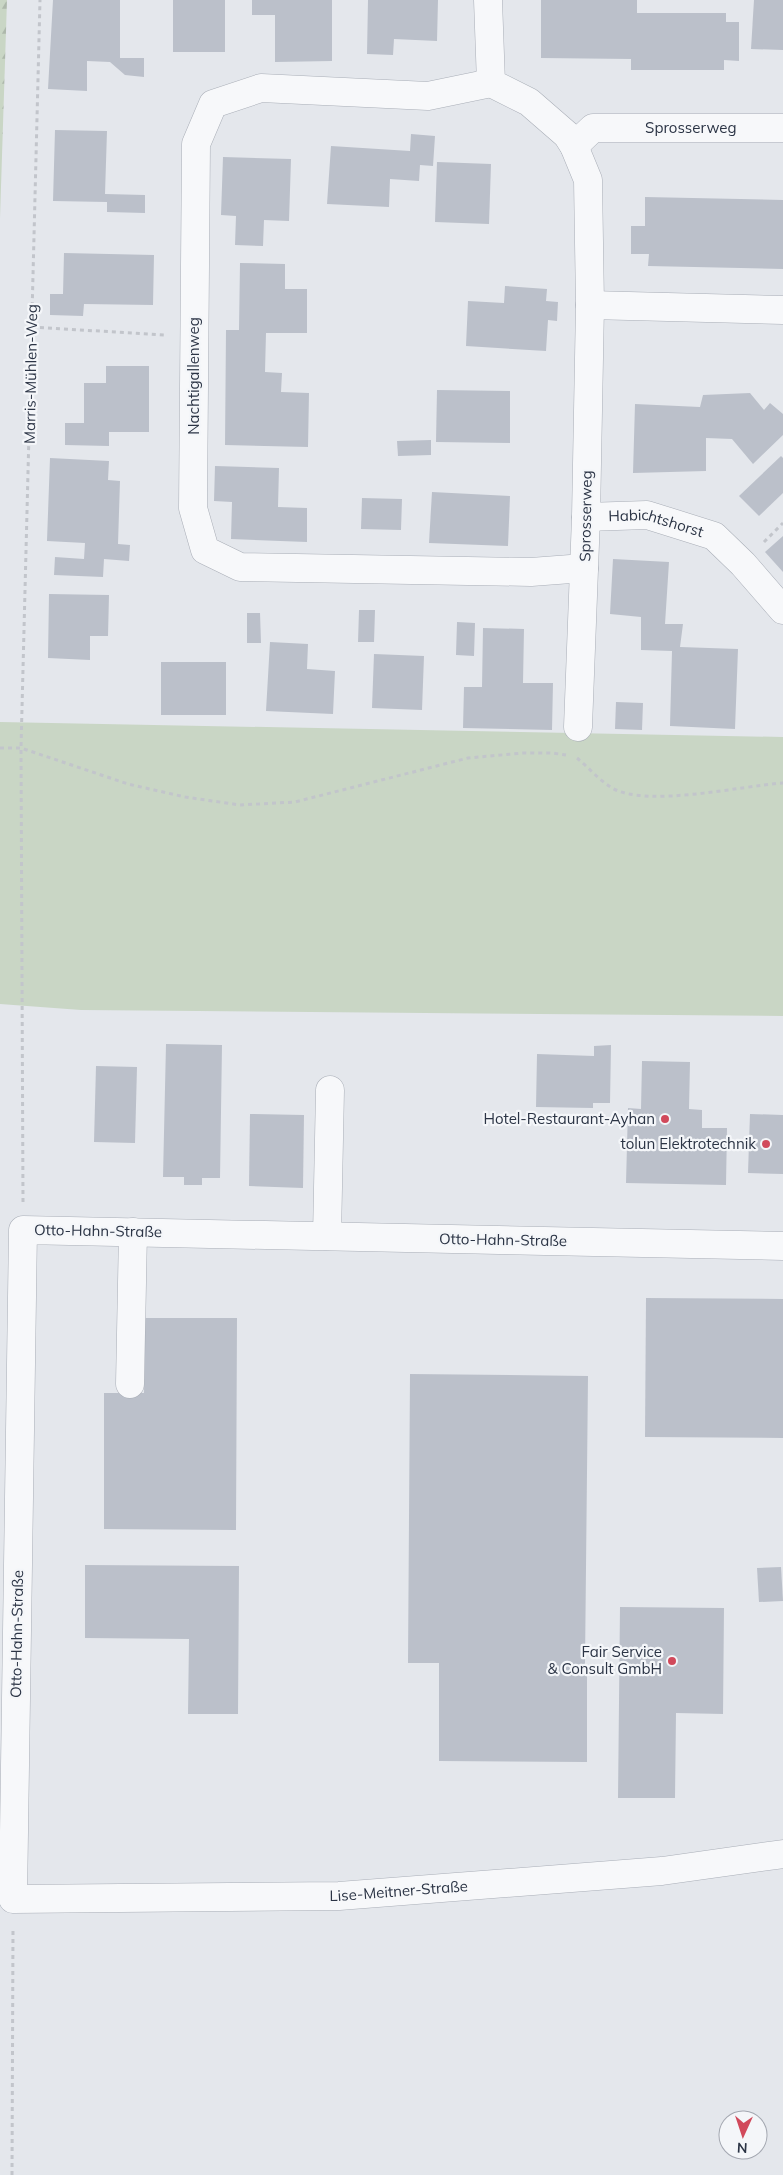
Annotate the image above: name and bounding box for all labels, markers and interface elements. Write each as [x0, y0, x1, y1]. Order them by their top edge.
street label: Sprosserweg [645, 118, 737, 137]
street label: Marris-Mühlen-Weg [20, 304, 41, 444]
street label: Nachtigallenweg [184, 317, 203, 435]
street label: Sprosserweg [575, 470, 596, 562]
street label: Habichtshorst [608, 505, 706, 541]
place label: Hotel-Restaurant-Ayhan [483, 1109, 655, 1128]
marker: Hotel-Restaurant-Ayhan [659, 1113, 671, 1125]
place label: tolun Elektrotechnik [621, 1134, 756, 1153]
marker: tolun Elektrotechnik [760, 1138, 772, 1150]
street label: Otto-Hahn-Straße [34, 1220, 162, 1241]
street label: Otto-Hahn-Straße [439, 1229, 567, 1250]
street label: Otto-Hahn-Straße [6, 1570, 27, 1698]
place label: Fair Service & Consult GmbH [547, 1642, 662, 1678]
marker: Fair Service & Consult GmbH [666, 1655, 678, 1667]
street label: Lise-Meitner-Straße [329, 1876, 468, 1905]
north arrow [718, 2110, 768, 2160]
text: N [737, 2139, 748, 2157]

